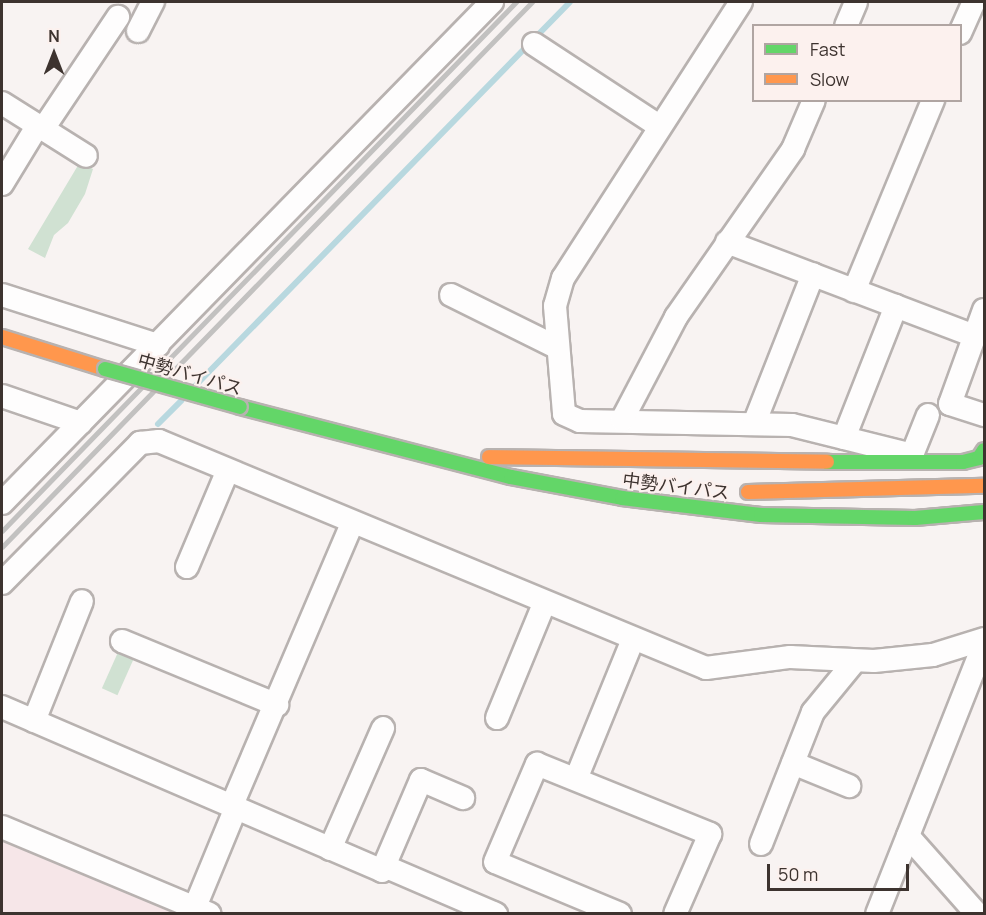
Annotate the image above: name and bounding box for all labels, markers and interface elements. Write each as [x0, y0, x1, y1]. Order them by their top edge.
north arrow [24, 24, 84, 84]
legend [752, 24, 962, 102]
text: N [48, 25, 60, 47]
text: Fast [810, 37, 845, 61]
text: Slow [810, 67, 849, 91]
street label: 中勢バイパス [135, 349, 245, 399]
street label: 中勢バイパス [621, 469, 731, 503]
scale bar [770, 852, 912, 890]
text: 50 m [778, 862, 818, 886]

